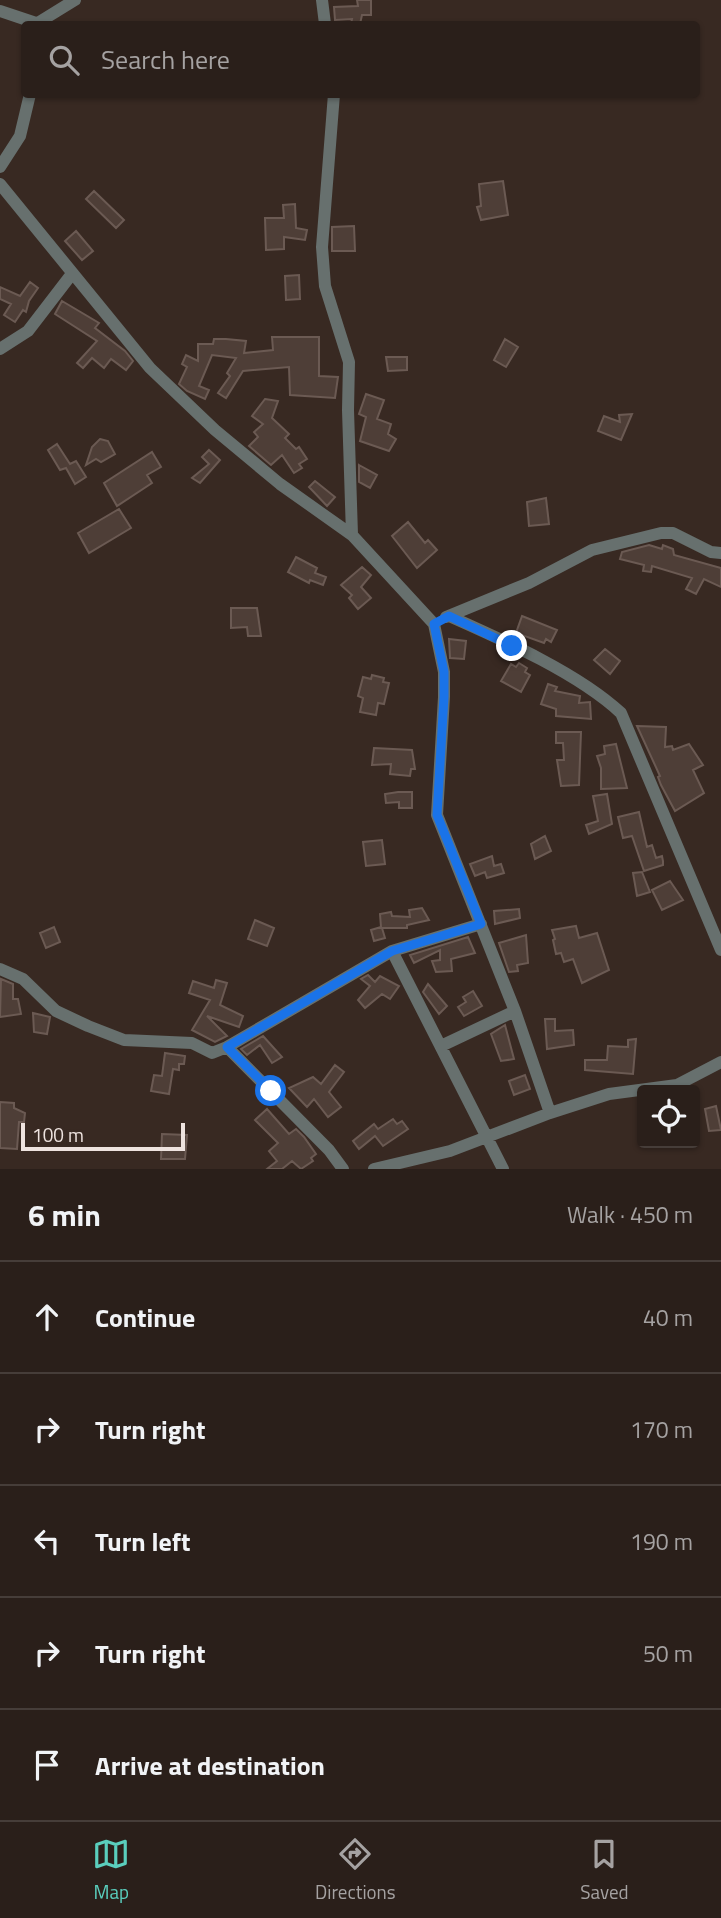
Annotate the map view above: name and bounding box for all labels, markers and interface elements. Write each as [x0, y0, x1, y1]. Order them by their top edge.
search box [21, 21, 700, 98]
text: Search here [101, 40, 230, 79]
icon: search [45, 41, 83, 79]
route end [496, 630, 527, 661]
route start [255, 1075, 286, 1106]
map controls [637, 1085, 700, 1148]
button: locate [637, 1085, 700, 1148]
scale bar [21, 1120, 186, 1152]
text: 100 m [32, 1120, 84, 1149]
text: 6 min [28, 1192, 101, 1238]
text: Walk · 450 m [567, 1197, 693, 1232]
icon: ahead [28, 1298, 66, 1336]
text: Continue [95, 1298, 195, 1337]
text: 40 m [643, 1300, 693, 1335]
icon: right [28, 1410, 66, 1448]
text: Turn right [95, 1410, 206, 1449]
text: 170 m [630, 1412, 693, 1447]
icon: left [28, 1522, 66, 1560]
text: Turn left [95, 1522, 190, 1561]
text: 190 m [630, 1524, 693, 1559]
icon: right [28, 1634, 66, 1672]
text: Turn right [95, 1634, 206, 1673]
text: 50 m [643, 1636, 693, 1671]
icon: arrive [28, 1746, 66, 1784]
text: Arrive at destination [95, 1746, 325, 1785]
tab: Map [92, 1835, 130, 1906]
tab: Directions [315, 1835, 396, 1906]
tab: Saved [580, 1835, 629, 1906]

